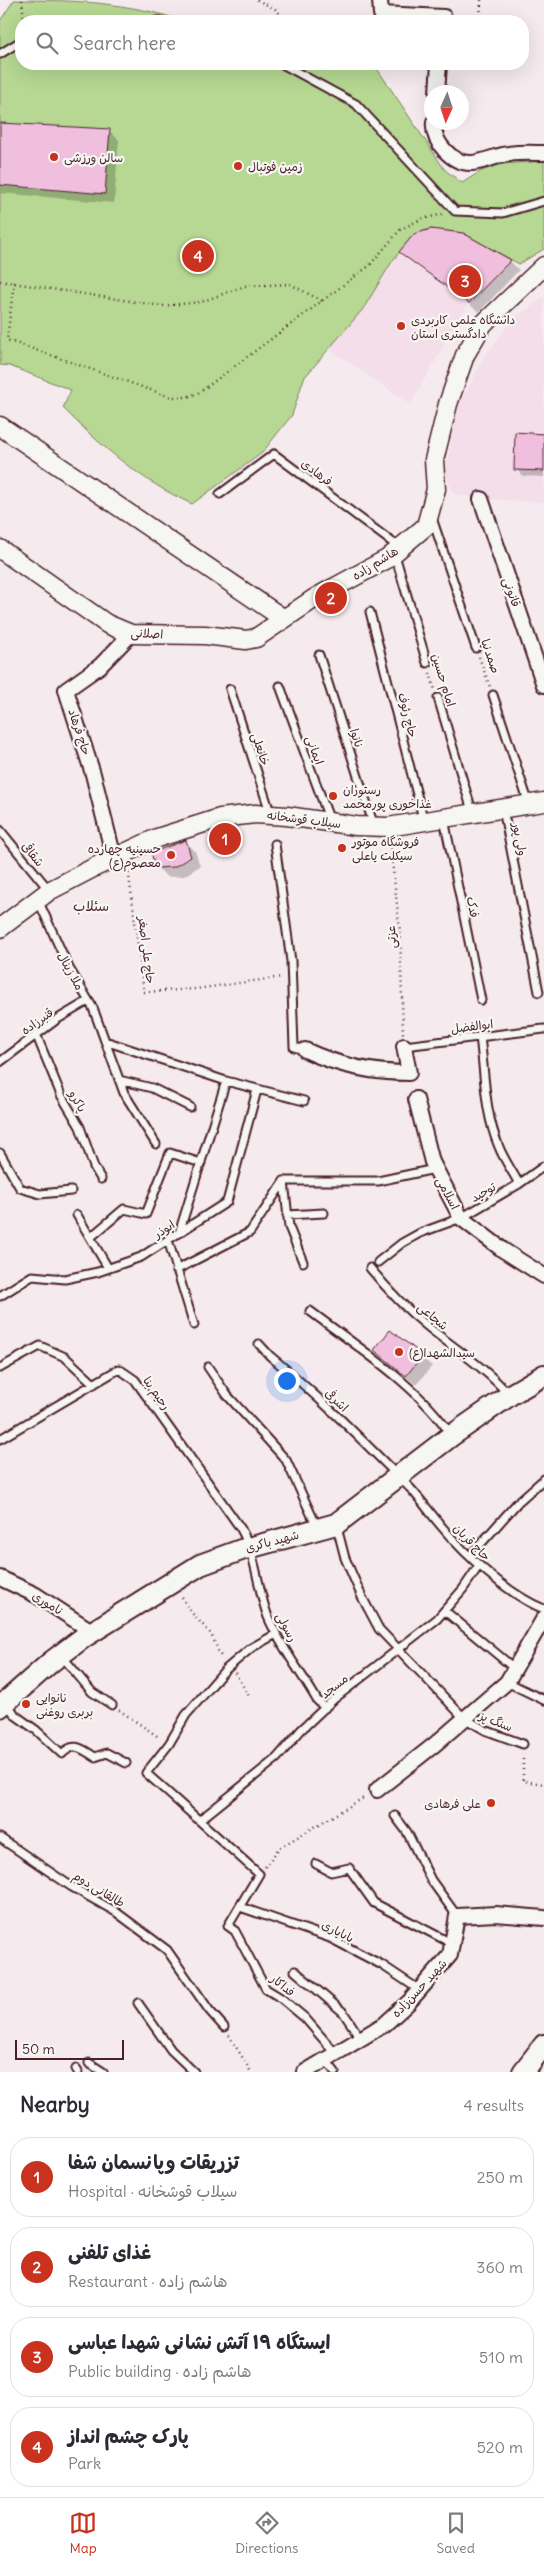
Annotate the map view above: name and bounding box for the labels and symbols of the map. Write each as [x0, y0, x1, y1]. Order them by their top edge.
north arrow [424, 85, 469, 130]
place label: سالن ورزشی [64, 150, 123, 166]
marker: سالن ورزشی [48, 151, 60, 163]
place label: زمین فوتبال [248, 159, 303, 175]
marker: زمین فوتبال [232, 160, 244, 172]
pin: 4 [182, 237, 214, 275]
pin: 3 [449, 262, 481, 300]
place label: دانشگاه علمی کاربردی دادگستری استان [411, 312, 515, 341]
marker: دانشگاه علمی کاربردی دادگستری استان [395, 320, 407, 332]
street label: فرهادی [298, 455, 336, 489]
street label: هاشم زاده [349, 543, 402, 585]
street label: قانونی [499, 575, 524, 609]
pin: 2 [315, 579, 347, 617]
street label: اصلانی [130, 625, 164, 642]
street label: صمدنیا [478, 637, 504, 675]
street label: امام حسین [427, 652, 459, 709]
street label: حاج رئوف [393, 691, 421, 740]
street label: حاج فرهاد [64, 707, 95, 758]
street label: نانوا [347, 726, 367, 750]
street label: خانعلی [248, 731, 273, 768]
street label: ایمانی [302, 733, 327, 767]
place label: رستوران غذاخوری پورمحمد [343, 782, 432, 812]
marker: رستوران غذاخوری پورمحمد [327, 790, 339, 802]
street label: سیلاب قوشخانه [266, 807, 342, 832]
pin: 1 [209, 820, 241, 858]
street label: ولی پور [508, 820, 531, 857]
place label: فروشگاه موتور سیکلت یاعلی [351, 834, 419, 864]
street label: شقاقی [19, 839, 47, 869]
place label: حسینیه چهارده معصوم(ع) [88, 841, 161, 872]
marker: فروشگاه موتور سیکلت یاعلی [336, 842, 348, 854]
marker: حسینیه چهارده معصوم(ع) [165, 849, 177, 861]
street label: فدک [463, 895, 483, 919]
district label: سئلاب [73, 897, 109, 915]
street label: حاج علی اصغر [133, 915, 159, 985]
street label: عزتی [383, 925, 400, 949]
street label: ملا زینال [55, 949, 87, 993]
street label: قنبرزاده [18, 1004, 57, 1039]
street label: ابوالفضل [450, 1016, 494, 1037]
street label: پاکرو [65, 1087, 90, 1115]
street label: اسلامی [432, 1174, 463, 1212]
street label: توحید [468, 1179, 499, 1205]
street label: ابوذر [150, 1217, 178, 1243]
street label: شجاعی [414, 1299, 451, 1334]
place label: سیدالشهدا(ع) [409, 1345, 475, 1362]
marker: سیدالشهدا(ع) [393, 1346, 405, 1358]
your location [274, 1368, 300, 1394]
street label: رحیم بنا [139, 1373, 174, 1414]
street label: اشرفی [322, 1385, 352, 1415]
street label: حاج قربان [449, 1520, 494, 1565]
street label: شهید باکری [244, 1527, 301, 1556]
street label: ناموری [30, 1588, 66, 1618]
street label: رسولی [272, 1610, 301, 1645]
street label: مسجد [317, 1670, 351, 1702]
place label: نانوایی بربری روغنی [36, 1690, 93, 1720]
marker: نانوایی بربری روغنی [20, 1698, 32, 1710]
street label: سنگ پز [476, 1707, 515, 1735]
place label: علی فرهادی [424, 1796, 481, 1812]
marker: علی فرهادی [485, 1797, 497, 1809]
street label: طالقانی دوم [69, 1868, 128, 1912]
street label: بابایاری [319, 1917, 357, 1946]
street label: شهید حسن‌زاده [388, 1956, 450, 2020]
street label: فداکار [267, 1970, 298, 1999]
scale bar [15, 2037, 124, 2060]

